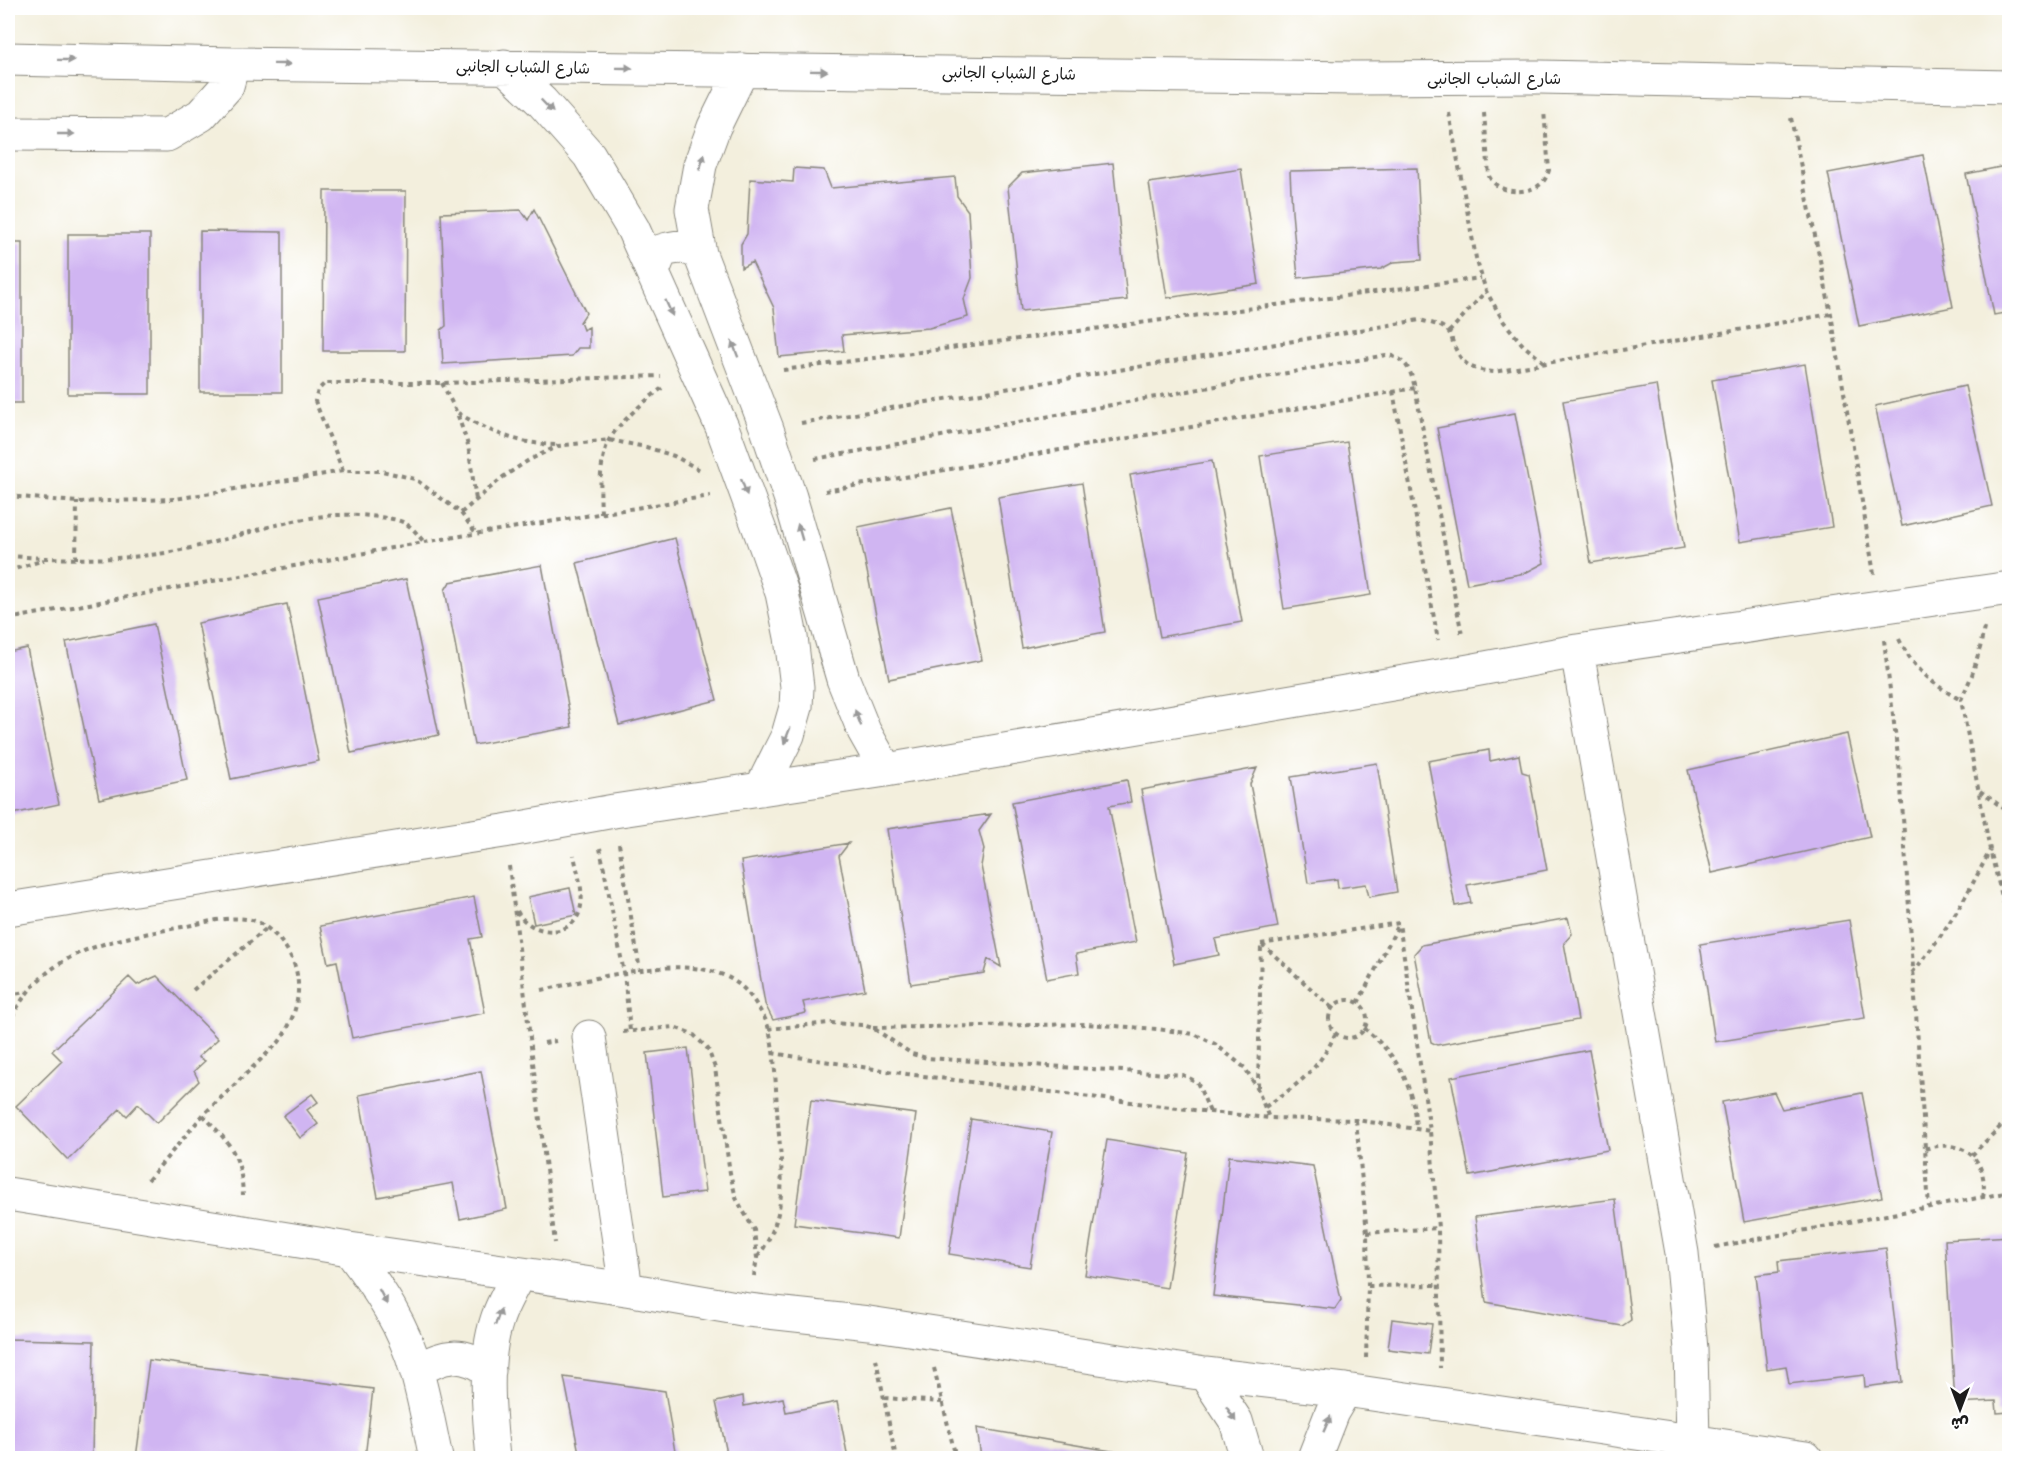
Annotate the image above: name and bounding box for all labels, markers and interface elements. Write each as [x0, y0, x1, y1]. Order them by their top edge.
street label: شارع الشباب الجانبى [456, 55, 590, 80]
one-way arrow [56, 56, 75, 65]
one-way arrow [272, 59, 291, 69]
street label: شارع الشباب الجانبى [942, 61, 1076, 86]
one-way arrow [614, 63, 633, 73]
one-way arrow [809, 66, 828, 76]
street label: شارع الشباب الجانبى [1427, 68, 1561, 90]
one-way arrow [539, 99, 553, 113]
one-way arrow [56, 130, 75, 139]
one-way arrow [698, 153, 707, 171]
one-way arrow [664, 299, 674, 317]
one-way arrow [730, 339, 740, 357]
one-way arrow [740, 479, 750, 497]
one-way arrow [795, 523, 804, 541]
one-way arrow [853, 709, 863, 727]
one-way arrow [781, 727, 791, 745]
one-way arrow [378, 1289, 388, 1306]
one-way arrow [494, 1308, 504, 1326]
north arrow [1930, 1379, 1990, 1439]
one-way arrow [1225, 1406, 1236, 1422]
text: ش [1951, 1413, 1969, 1434]
one-way arrow [1323, 1415, 1332, 1432]

